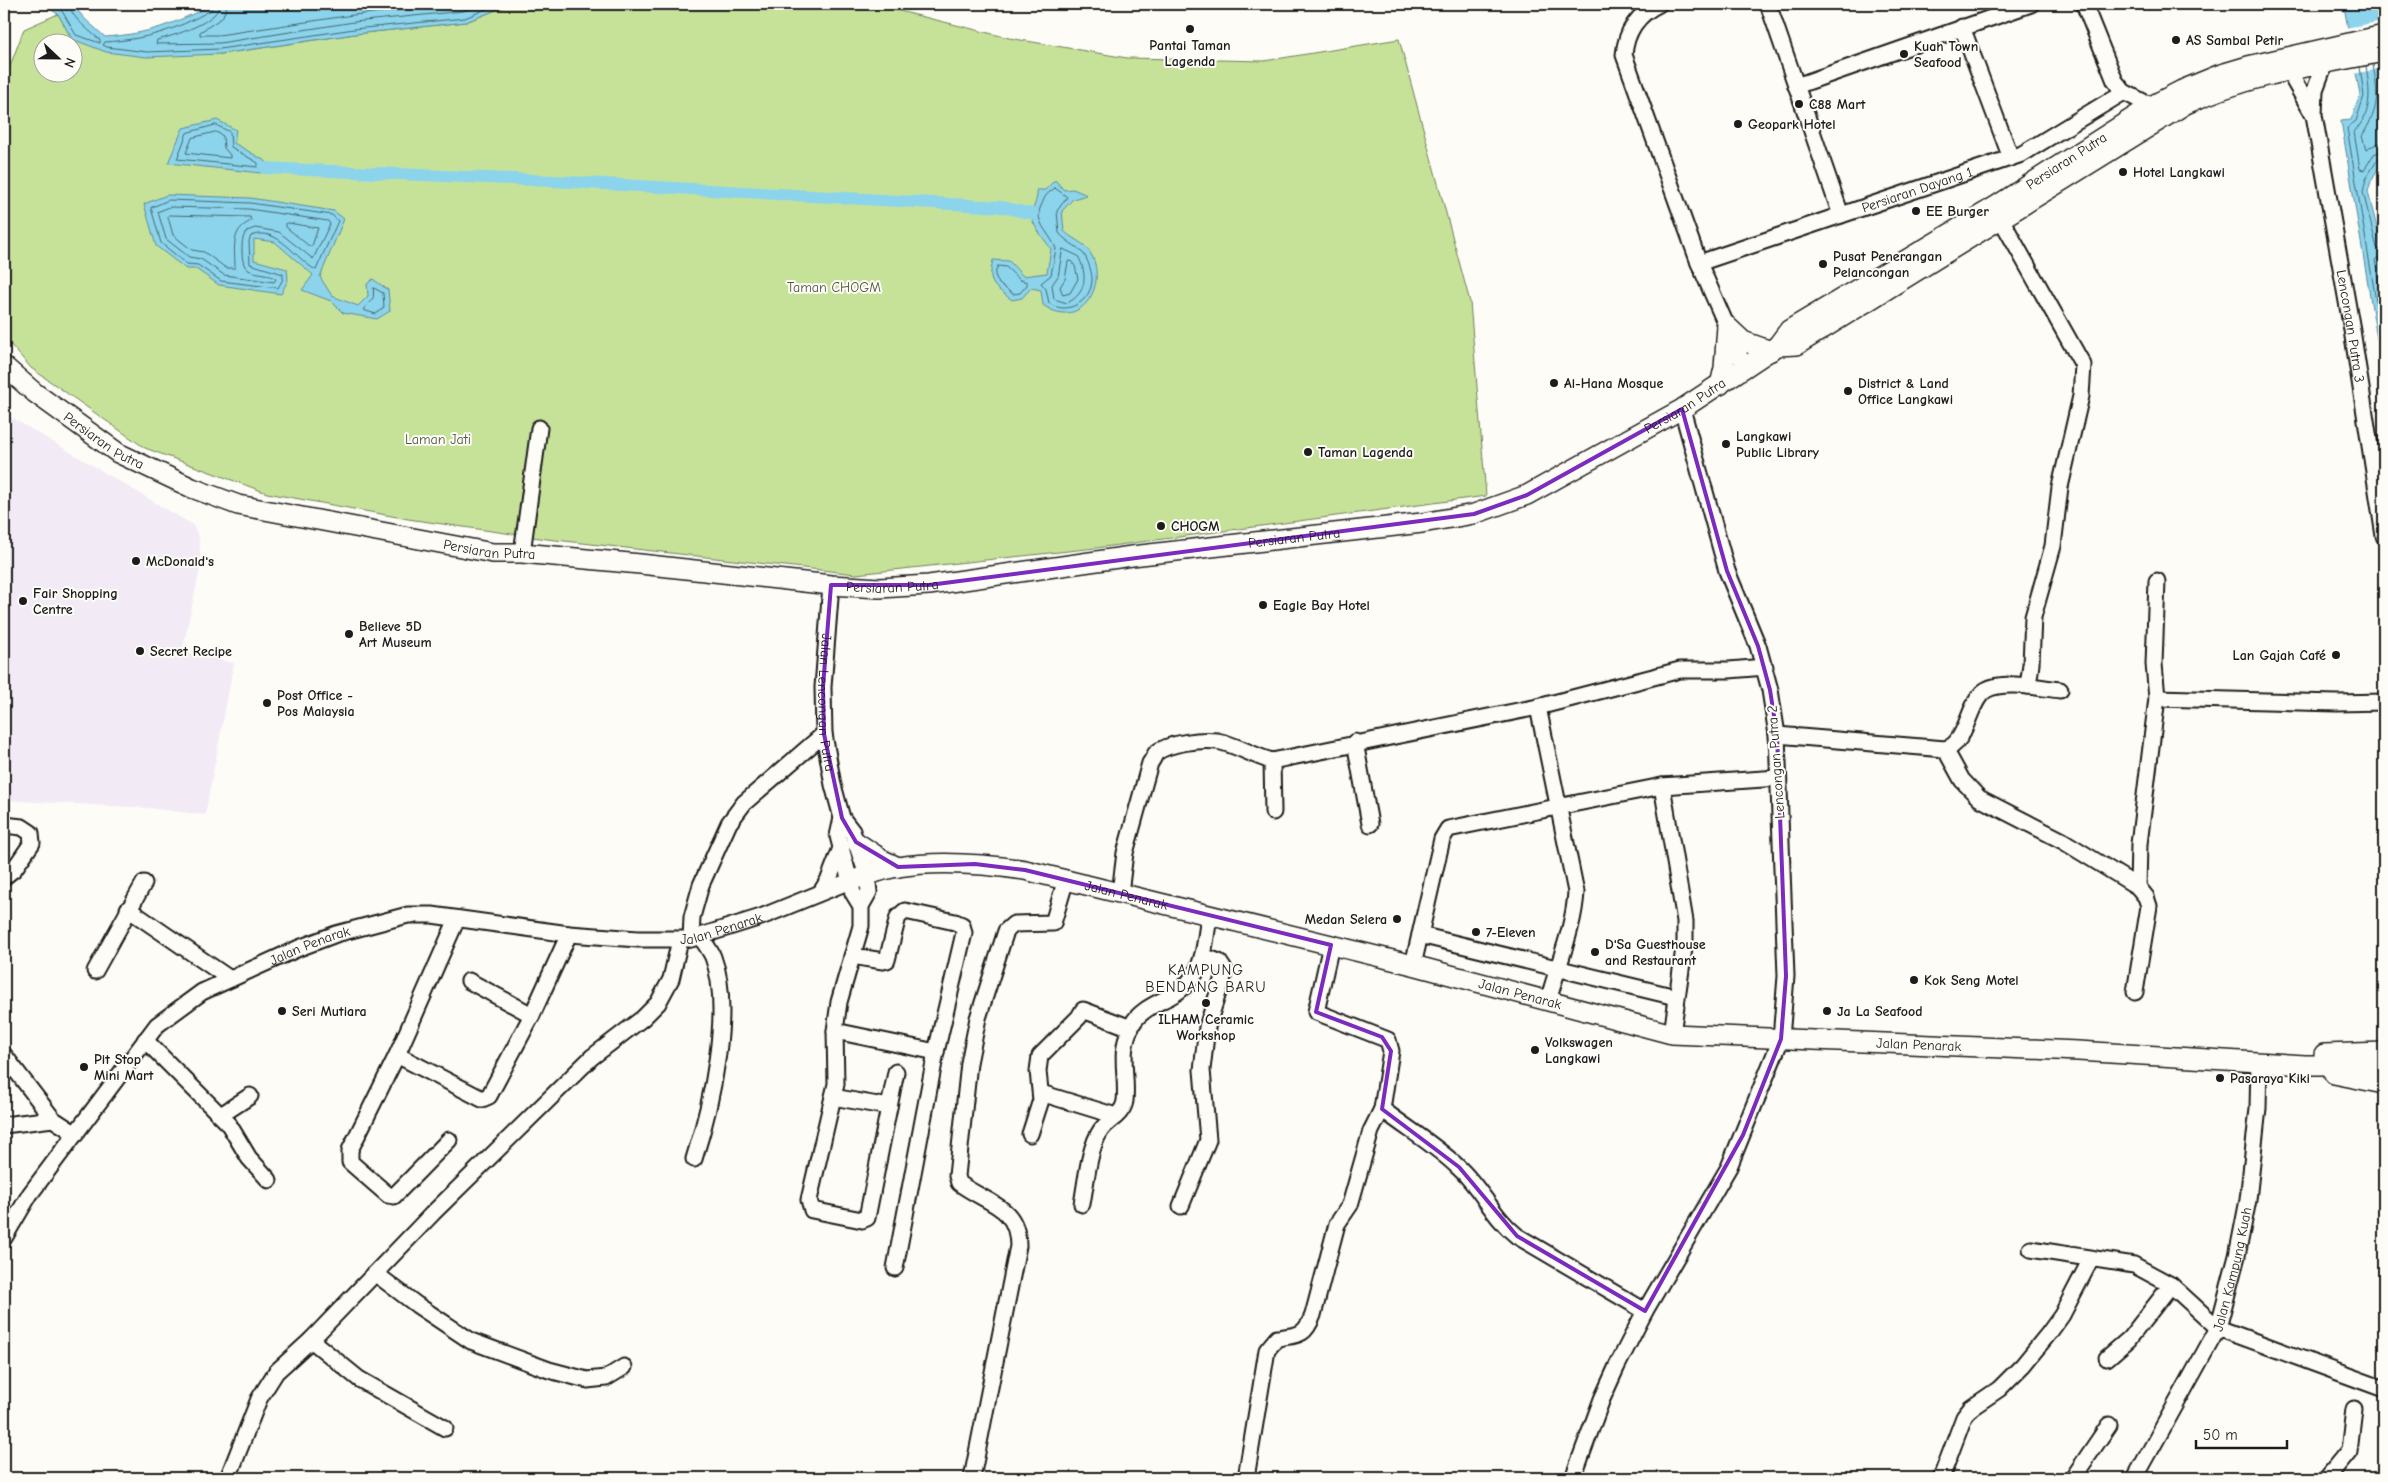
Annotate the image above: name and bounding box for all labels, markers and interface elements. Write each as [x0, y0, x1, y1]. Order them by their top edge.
marker: Pantai Taman Lagenda [1184, 23, 1196, 35]
north arrow [32, 32, 82, 82]
place label: AS Sambal Petir [2186, 32, 2284, 49]
marker: AS Sambal Petir [2170, 34, 2182, 46]
place label: Pantai Taman Lagenda [1149, 37, 1231, 70]
place label: Kuah Town Seafood [1914, 38, 1978, 71]
marker: Kuah Town Seafood [1898, 48, 1910, 60]
text: N [60, 55, 79, 70]
place label: C88 Mart [1809, 96, 1866, 113]
marker: C88 Mart [1793, 98, 1805, 110]
place label: Geopark Hotel [1748, 116, 1835, 133]
marker: Geopark Hotel [1732, 118, 1744, 130]
street label: Persiaran Putra [2023, 128, 2110, 193]
street label: Persiaran Dayang 1 [1859, 163, 1975, 216]
place label: Hotel Langkawi [2133, 164, 2225, 181]
marker: Hotel Langkawi [2117, 166, 2129, 178]
place label: EE Burger [1926, 203, 1989, 220]
marker: EE Burger [1910, 205, 1922, 217]
place label: Pusat Penerangan Pelancongan [1833, 248, 1942, 281]
marker: Pusat Penerangan Pelancongan [1817, 258, 1829, 270]
street label: Lencongan Putra 3 [2333, 268, 2369, 383]
park label: Taman CHOGM [787, 279, 881, 296]
street label: Persiaran Putra [1641, 374, 1729, 437]
place label: Al-Hana Mosque [1564, 375, 1663, 392]
place label: District & Land Office Langkawi [1858, 375, 1953, 408]
marker: Al-Hana Mosque [1548, 377, 1560, 389]
marker: District & Land Office Langkawi [1842, 385, 1854, 397]
street label: Persiaran Putra [60, 408, 147, 473]
place label: Langkawi Public Library [1736, 428, 1820, 461]
park label: Laman Jati [405, 431, 471, 448]
marker: Langkawi Public Library [1720, 438, 1732, 450]
place label: Taman Lagenda [1318, 444, 1413, 461]
marker: Taman Lagenda [1302, 446, 1314, 458]
place label: CHOGM [1171, 518, 1220, 535]
marker: CHOGM [1155, 520, 1167, 532]
street label: Persiaran Putra [1247, 524, 1341, 551]
street label: Persiaran Putra [442, 535, 536, 563]
place label: McDonald's [146, 553, 214, 570]
marker: McDonald's [130, 555, 142, 567]
street label: Persiaran Putra [846, 575, 940, 597]
place label: Fair Shopping Centre [33, 585, 118, 618]
marker: Fair Shopping Centre [17, 595, 29, 607]
place label: Eagle Bay Hotel [1273, 597, 1370, 614]
marker: Eagle Bay Hotel [1257, 599, 1269, 611]
place label: Believe 5D Art Museum [359, 618, 432, 651]
marker: Believe 5D Art Museum [343, 628, 355, 640]
street label: Jalan Lencongan Putra [814, 633, 839, 773]
place label: Secret Recipe [150, 643, 232, 660]
marker: Secret Recipe [134, 645, 146, 657]
place label: Lan Gajah Café [2233, 647, 2326, 664]
marker: Lan Gajah Café [2330, 649, 2342, 661]
place label: Post Office - Pos Malaysia [277, 687, 355, 720]
marker: Post Office - Pos Malaysia [261, 697, 273, 709]
street label: Lencongan Putra 2 [1764, 705, 1788, 819]
street label: Jalan Penarak [1083, 876, 1170, 913]
street label: Jalan Penarak [680, 909, 764, 948]
place label: Medan Selera [1305, 911, 1387, 928]
marker: Medan Selera [1391, 913, 1403, 925]
street label: Jalan Penarak [267, 922, 352, 969]
place label: 7-Eleven [1486, 924, 1536, 941]
marker: 7-Eleven [1470, 926, 1482, 938]
place label: D'Sa Guesthouse and Restaurant [1605, 936, 1706, 969]
marker: D'Sa Guesthouse and Restaurant [1589, 946, 1601, 958]
district label: KAMPUNG BENDANG BARU [1145, 961, 1267, 996]
place label: Kok Seng Motel [1924, 972, 2019, 989]
street label: Jalan Penarak [1477, 974, 1564, 1013]
marker: Kok Seng Motel [1908, 974, 1920, 986]
marker: ILHAM Ceramic Workshop [1200, 997, 1212, 1009]
place label: Seri Mutiara [292, 1003, 367, 1020]
place label: Ja La Seafood [1837, 1003, 1923, 1020]
marker: Seri Mutiara [276, 1005, 288, 1017]
marker: Ja La Seafood [1821, 1005, 1833, 1017]
place label: ILHAM Ceramic Workshop [1158, 1011, 1254, 1044]
place label: Volkswagen Langkawi [1545, 1034, 1613, 1067]
street label: Jalan Penarak [1876, 1034, 1962, 1055]
marker: Volkswagen Langkawi [1529, 1044, 1541, 1056]
place label: Pit Stop Mini Mart [94, 1051, 154, 1084]
marker: Pit Stop Mini Mart [78, 1061, 90, 1073]
place label: Pasaraya Kiki [2230, 1070, 2310, 1087]
marker: Pasaraya Kiki [2214, 1072, 2226, 1084]
street label: Jalan Kampung Kuah [2209, 1206, 2255, 1333]
scale bar [2196, 1417, 2287, 1449]
text: 50 m [2203, 1426, 2238, 1444]

